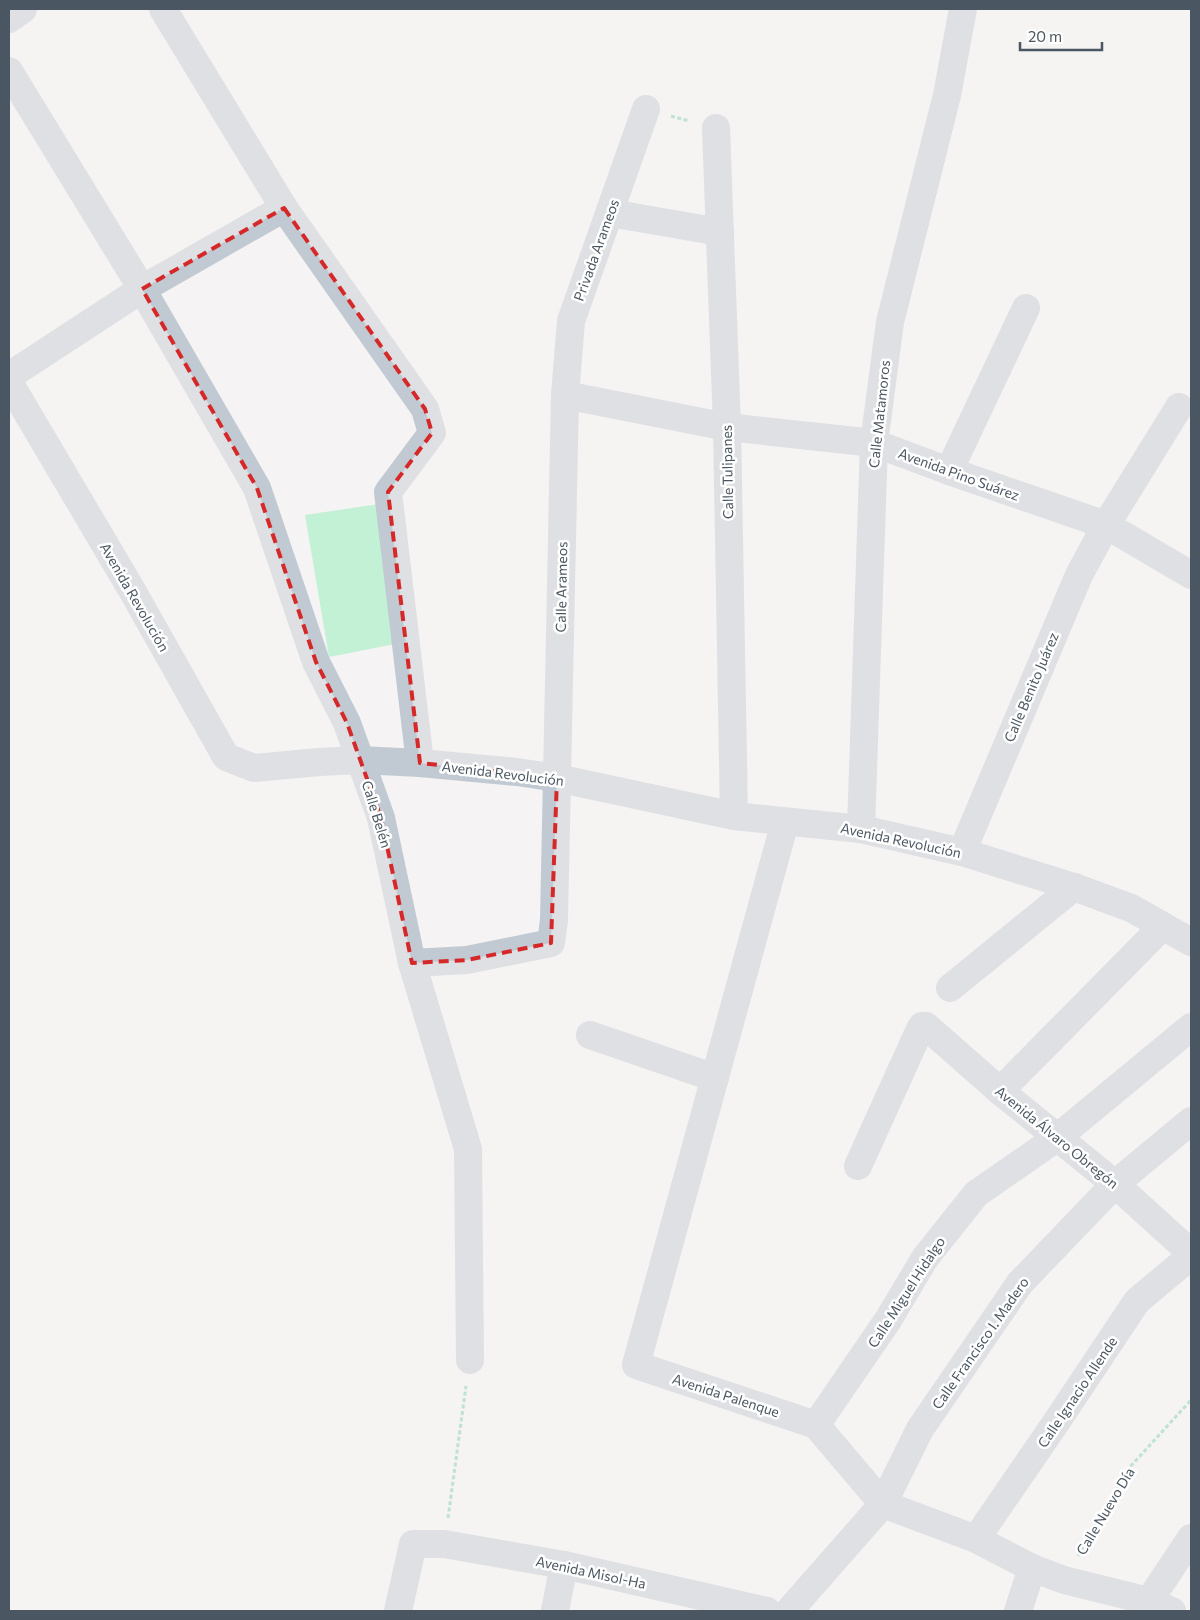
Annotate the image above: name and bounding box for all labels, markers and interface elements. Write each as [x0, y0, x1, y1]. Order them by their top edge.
scale bar [1020, 20, 1102, 52]
text: 20 m [1028, 27, 1062, 45]
street label: Privada Arameos [570, 197, 622, 303]
street label: Calle Matamoros [865, 359, 893, 469]
street label: Calle Tulipanes [718, 425, 736, 519]
street label: Avenida Pino Suárez [896, 444, 1022, 504]
street label: Avenida Revolución [97, 540, 173, 654]
street label: Calle Arameos [552, 541, 570, 633]
street label: Calle Benito Juárez [1000, 629, 1062, 744]
street label: Avenida Revolución [441, 757, 565, 789]
street label: Calle Belén [359, 778, 395, 850]
street label: Avenida Revolución [839, 819, 963, 861]
street label: Avenida Álvaro Obregón [992, 1082, 1122, 1192]
street label: Calle Miguel Hidalgo [864, 1233, 948, 1351]
street label: Calle Francisco I. Madero [928, 1274, 1032, 1412]
street label: Calle Ignacio Allende [1034, 1333, 1120, 1451]
street label: Avenida Palenque [670, 1370, 782, 1420]
street label: Calle Nuevo Día [1072, 1464, 1138, 1558]
street label: Avenida Misol-Ha [534, 1552, 648, 1592]

